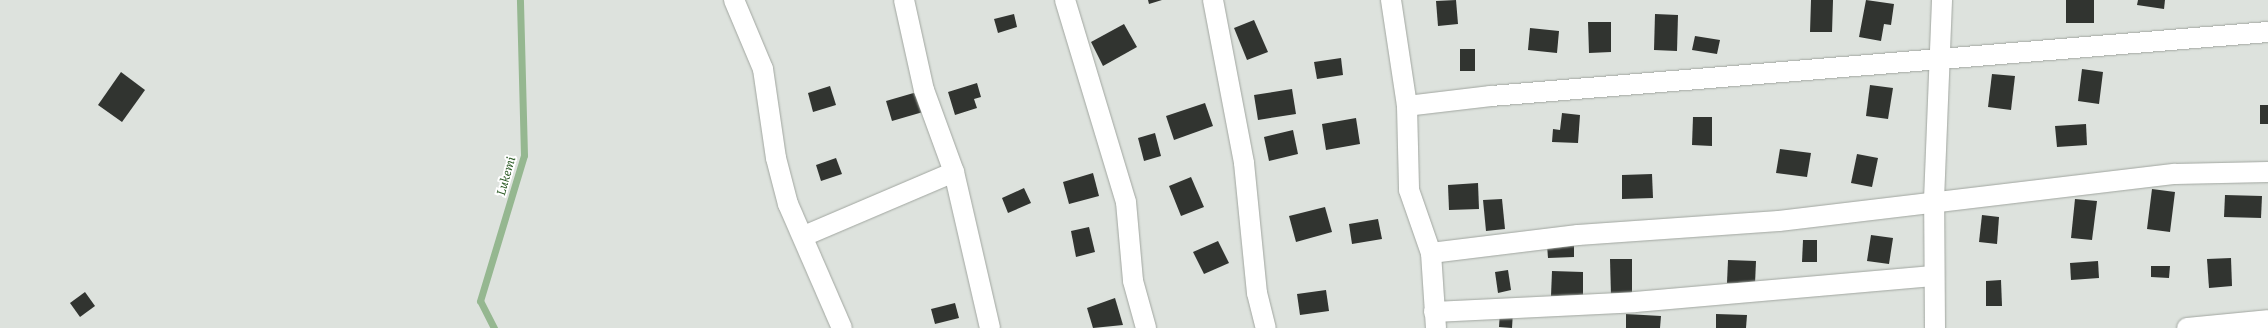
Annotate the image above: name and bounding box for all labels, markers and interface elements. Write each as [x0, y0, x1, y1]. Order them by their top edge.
water label: Lukemi [494, 155, 518, 197]

